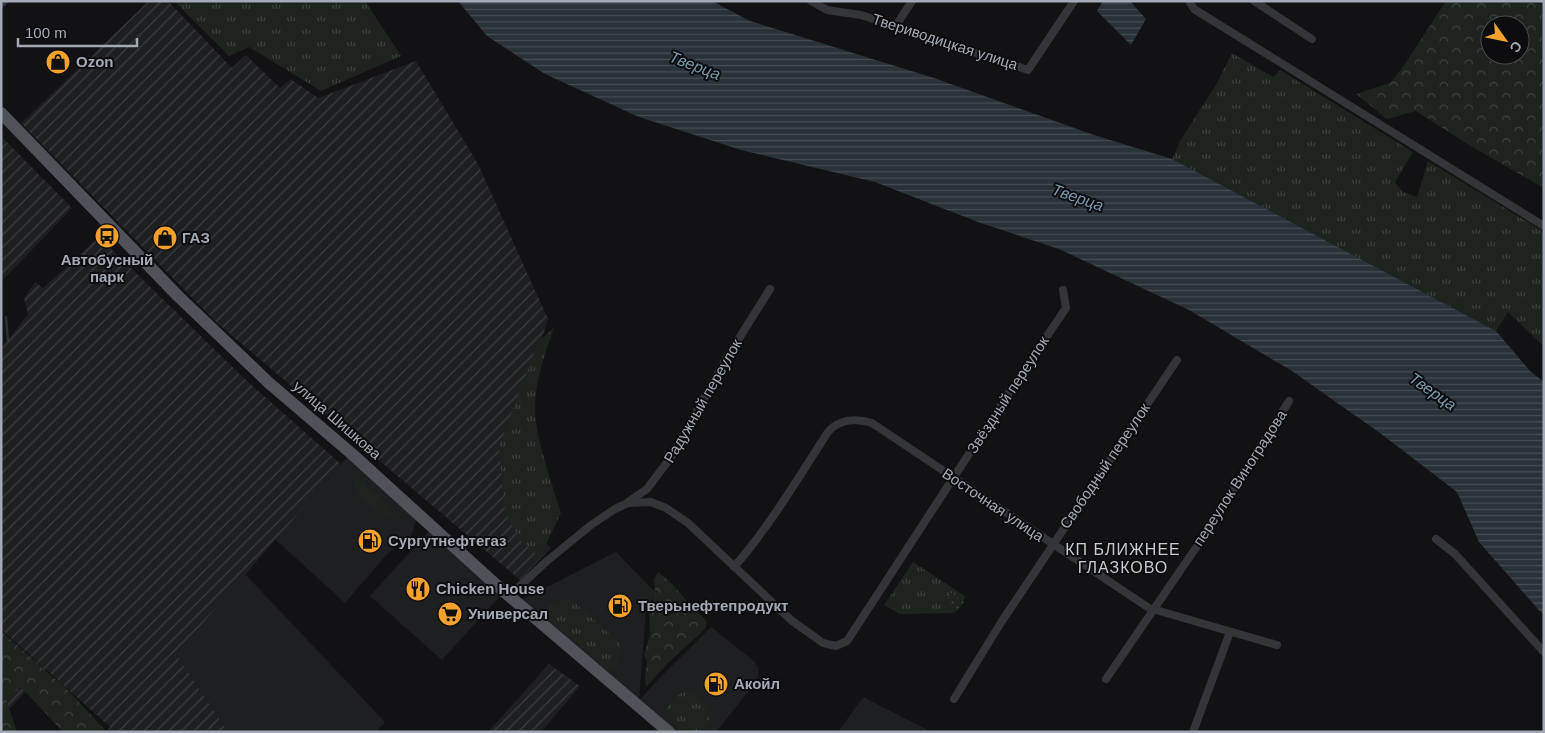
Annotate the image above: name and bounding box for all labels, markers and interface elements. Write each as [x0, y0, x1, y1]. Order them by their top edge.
street label: Твериводицкая улица [870, 10, 1021, 73]
scale bar [18, 15, 136, 47]
north arrow [1480, 15, 1530, 65]
text: 100 m [25, 24, 67, 41]
text: С [1506, 38, 1525, 56]
water label: Тверца [667, 48, 723, 83]
shop icon: Ozon [45, 49, 71, 75]
place label: Ozon [76, 53, 114, 70]
water label: Тверца [1050, 181, 1106, 214]
bus stop icon: Автобусный парк [94, 223, 120, 249]
shop icon: ГАЗ [152, 225, 178, 251]
place label: ГАЗ [182, 229, 210, 246]
place label: Автобусный парк [61, 251, 153, 285]
street label: Звёздный переулок [963, 333, 1052, 456]
street label: Радужный переулок [660, 336, 745, 466]
water label: Тверца [1406, 369, 1459, 414]
street label: улица Шишкова [290, 377, 385, 463]
street label: Свободный переулок [1056, 399, 1153, 532]
street label: переулок Виноградова [1189, 406, 1290, 549]
street label: Восточная улица [939, 464, 1048, 545]
fuel station icon: Сургутнефтегаз [357, 528, 383, 554]
place label: Сургутнефтегаз [388, 532, 507, 549]
district label: КП БЛИЖНЕЕ ГЛАЗКОВО [1065, 541, 1181, 576]
restaurant icon: Chicken House [405, 576, 431, 602]
place label: Chicken House [436, 580, 544, 597]
fuel station icon: Тверьнефтепродукт [607, 593, 633, 619]
place label: Тверьнефтепродукт [638, 597, 788, 614]
supermarket icon: Универсал [437, 601, 463, 627]
place label: Универсал [468, 605, 548, 622]
fuel station icon: Акойл [703, 671, 729, 697]
place label: Акойл [734, 675, 780, 692]

